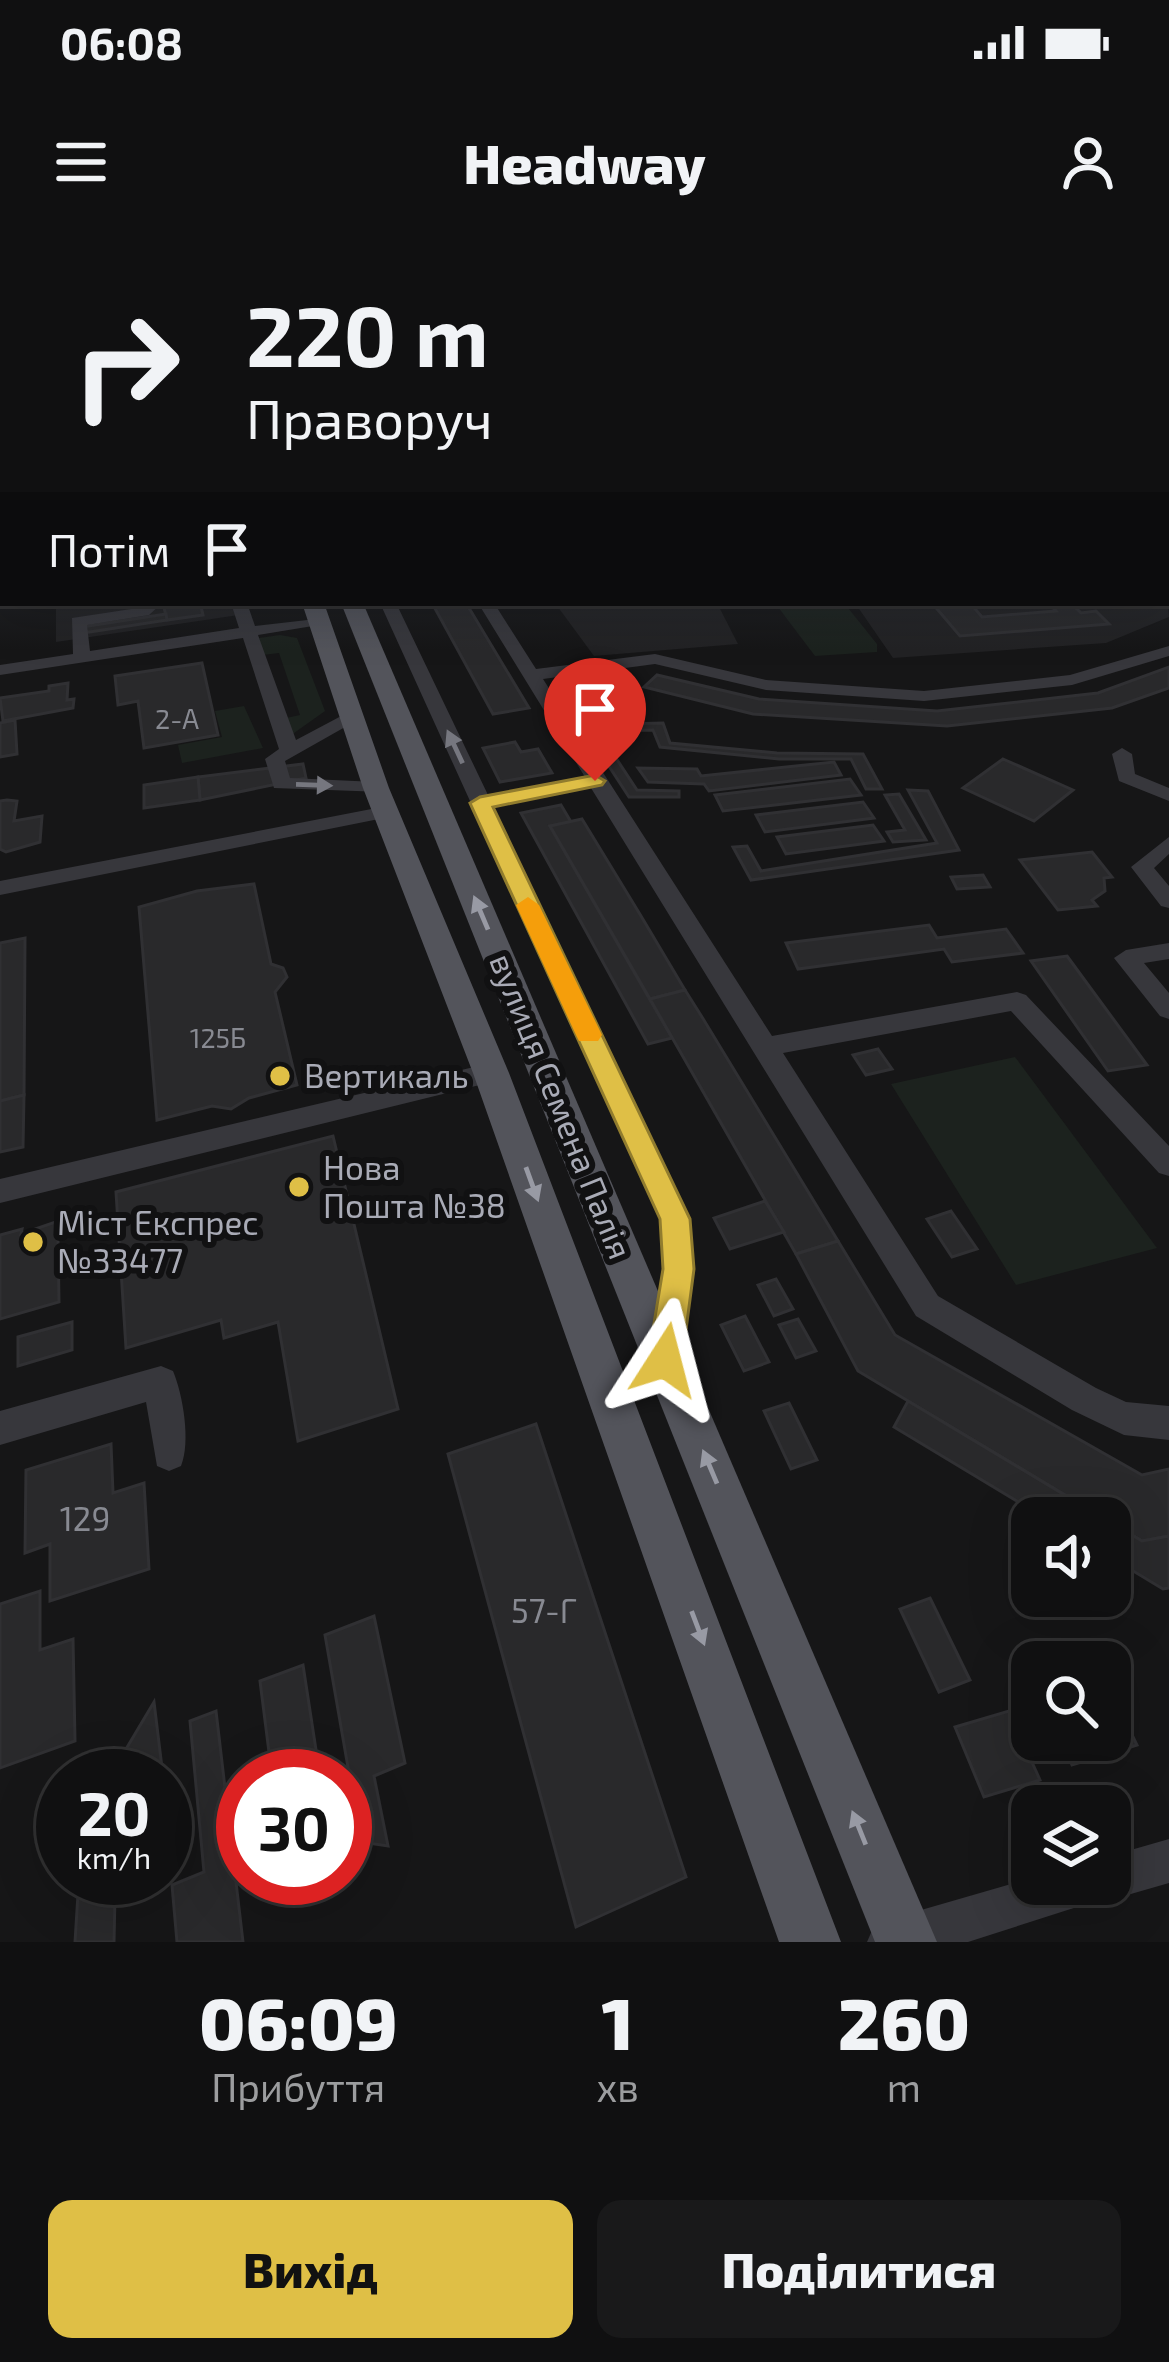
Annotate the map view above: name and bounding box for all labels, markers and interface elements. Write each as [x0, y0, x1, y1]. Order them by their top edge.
text: 06:08 [60, 15, 183, 69]
icon: menu [48, 129, 114, 195]
icon: person [1055, 129, 1121, 195]
text: Headway [463, 130, 706, 195]
text: 220 m [246, 283, 489, 384]
icon: right [48, 288, 204, 444]
text: Праворуч [246, 385, 493, 450]
icon: arrive [194, 516, 260, 582]
text: Потім [48, 522, 170, 576]
pin [544, 658, 646, 781]
icon: arrive [562, 676, 628, 742]
house number: 2-А [155, 702, 199, 734]
one-way arrow [444, 730, 464, 765]
one-way arrow [296, 776, 334, 795]
one-way arrow [471, 894, 490, 930]
street label: вулиця Семена Палія [481, 947, 642, 1265]
house number: 125Б [190, 1021, 246, 1053]
place label: Вертикаль [304, 1055, 469, 1095]
marker: Вертикаль [267, 1063, 293, 1089]
place label: Нова Пошта №38 [323, 1147, 506, 1225]
one-way arrow [524, 1166, 543, 1202]
marker: Нова Пошта №38 [286, 1174, 312, 1200]
place label: Міст Експрес №33477 [57, 1202, 259, 1280]
marker: Міст Експрес №33477 [20, 1229, 46, 1255]
position arrow [602, 1297, 728, 1423]
one-way arrow [700, 1449, 719, 1485]
map controls [1011, 1497, 1131, 1905]
button: sound [1011, 1497, 1131, 1617]
house number: 129 [60, 1498, 110, 1538]
house number: 57-Г [511, 1590, 577, 1630]
one-way arrow [690, 1610, 709, 1646]
button: search [1011, 1641, 1131, 1761]
speed limit sign: 30 [216, 1749, 372, 1905]
text: 20 [78, 1776, 150, 1848]
button: layers [1011, 1785, 1131, 1905]
one-way arrow [849, 1809, 868, 1845]
text: km/h [77, 1839, 151, 1875]
text: 06:09 [199, 1978, 398, 2064]
text: 1 [601, 1978, 634, 2064]
text: 260 [838, 1978, 970, 2064]
text: Прибуття [211, 2063, 385, 2110]
text: хв [597, 2063, 639, 2110]
text: m [887, 2063, 921, 2110]
button: Вихід [48, 2200, 573, 2338]
button: Поділитися [597, 2200, 1121, 2338]

